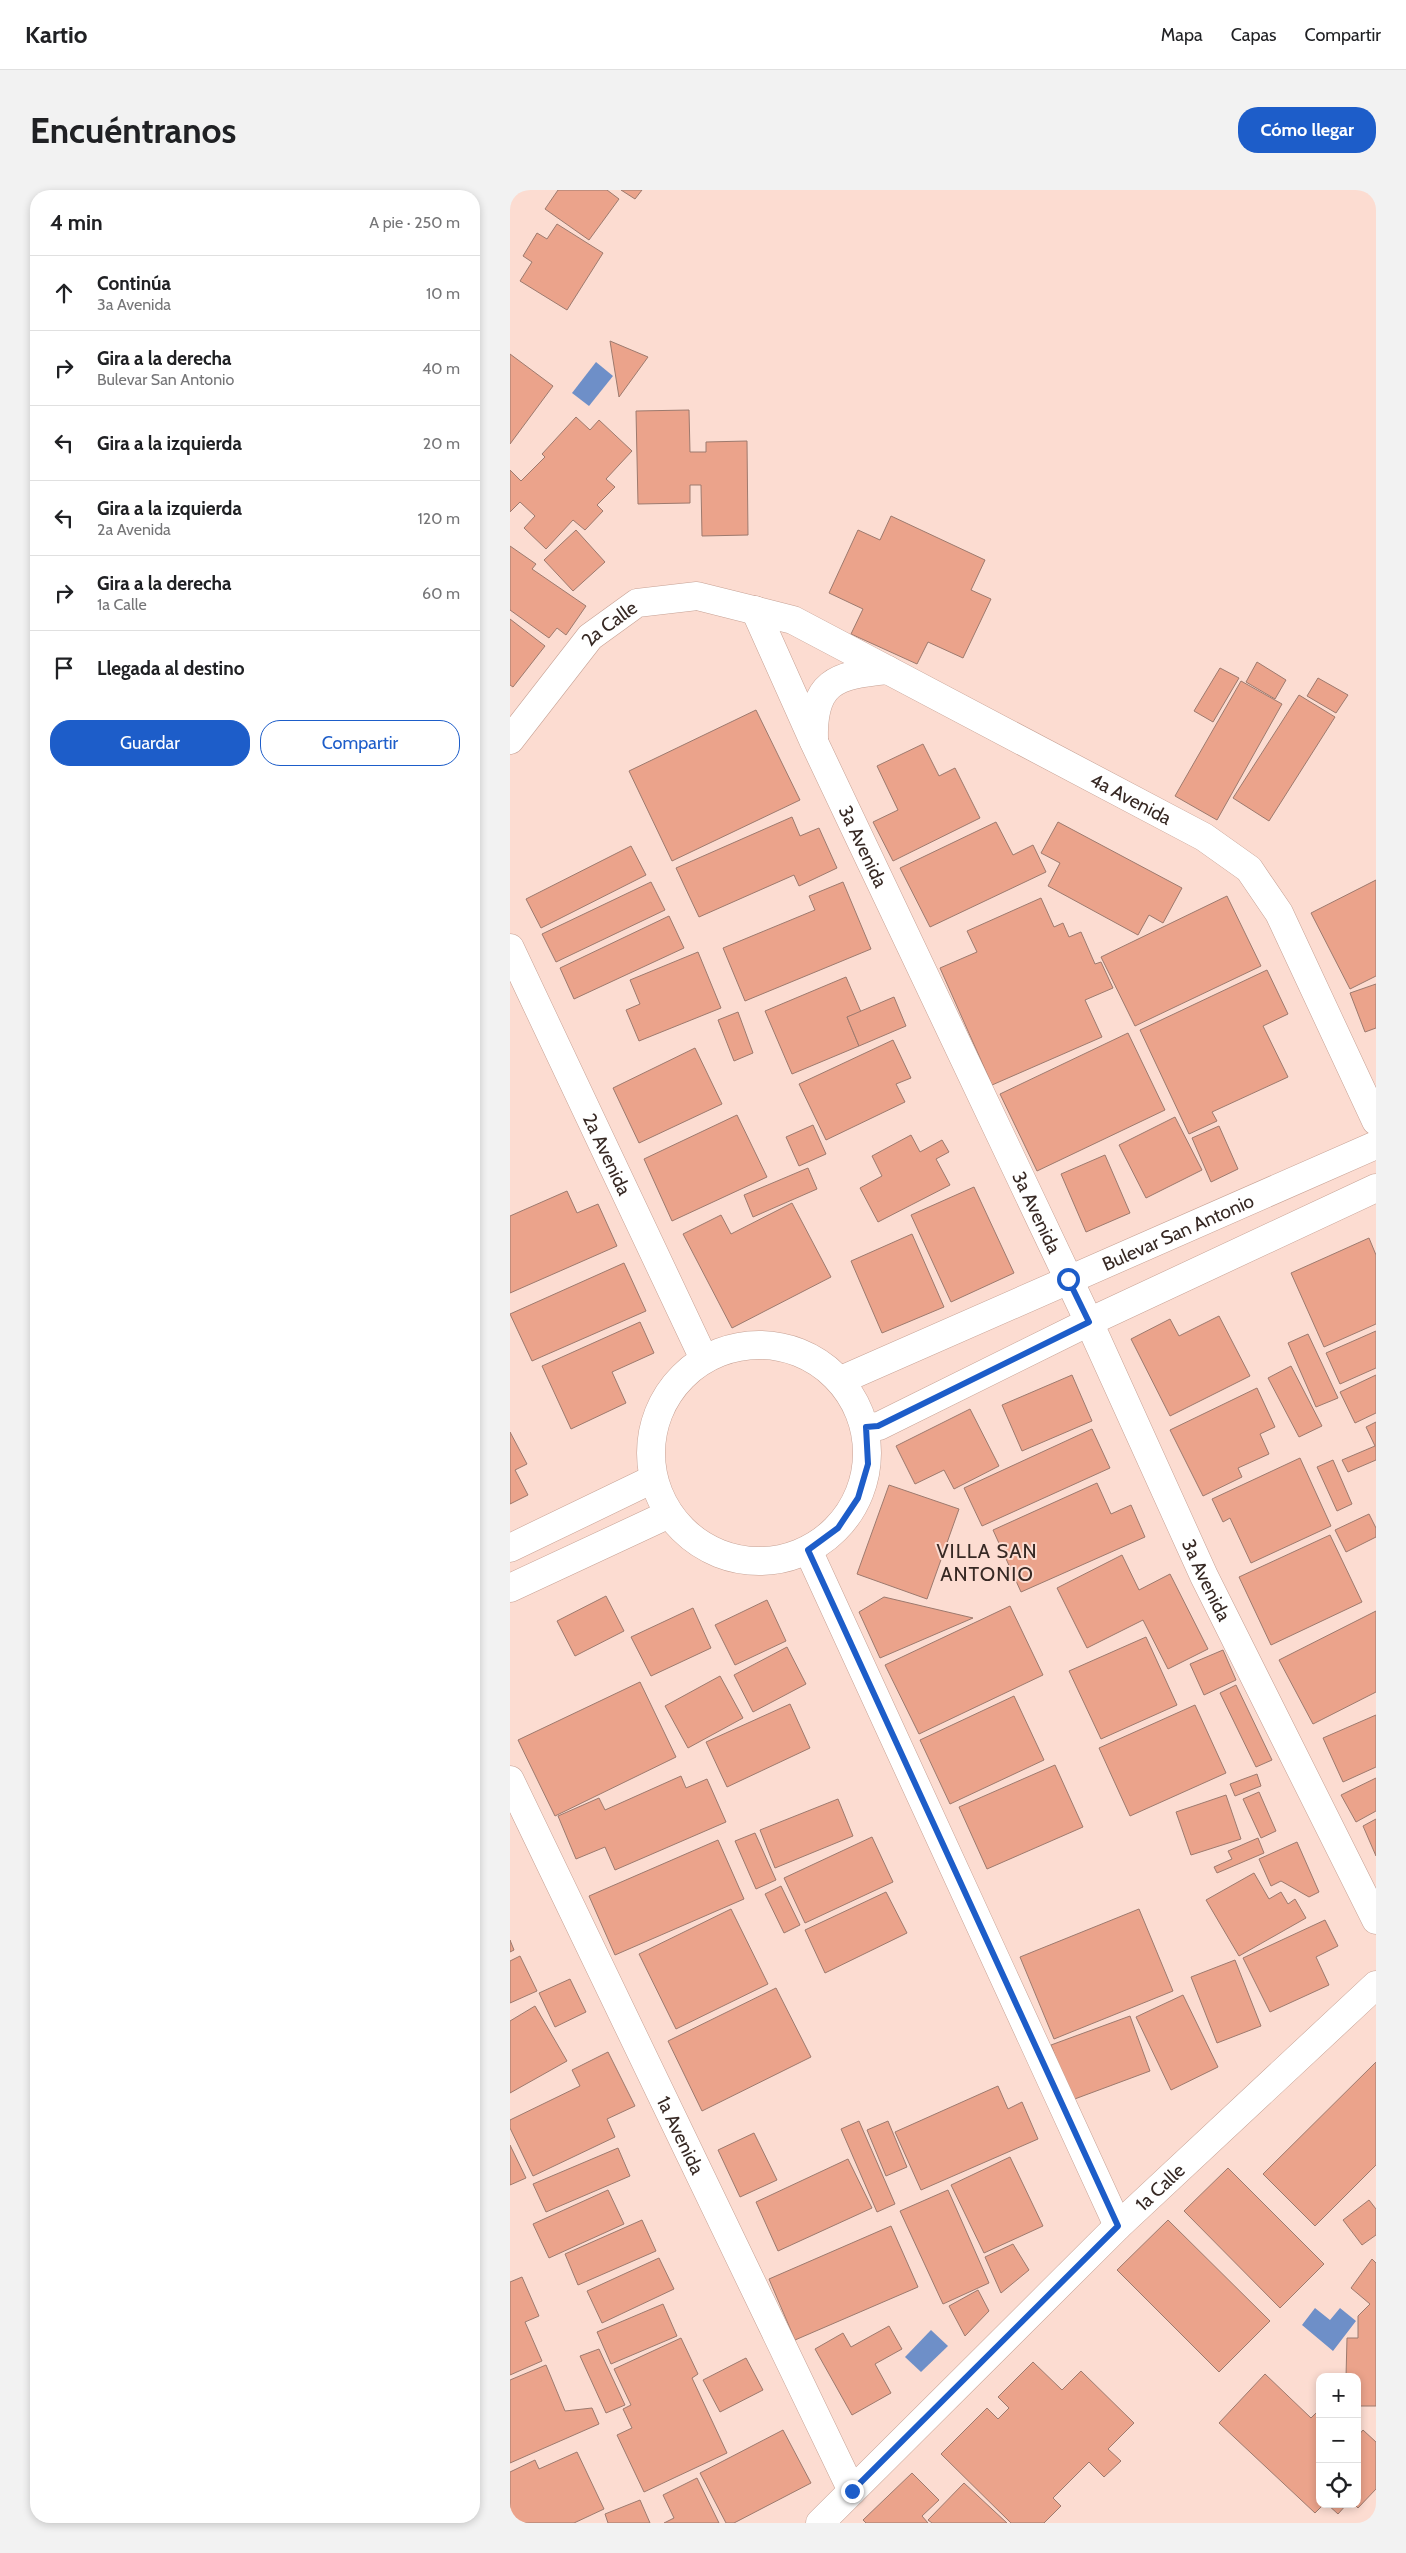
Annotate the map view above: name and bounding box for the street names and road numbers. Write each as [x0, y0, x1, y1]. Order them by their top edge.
street label: 2a Calle [576, 595, 642, 650]
street label: 4a Avenida [1086, 768, 1176, 829]
street label: 3a Avenida [834, 802, 893, 891]
street label: 2a Avenida [578, 1110, 636, 1199]
street label: 3a Avenida [1008, 1168, 1066, 1257]
street label: Bulevar San Antonio [1099, 1189, 1257, 1275]
street label: 3a Avenida [1177, 1535, 1236, 1625]
street label: 1a Avenida [652, 2092, 709, 2178]
street label: 1a Calle [1130, 2158, 1189, 2215]

